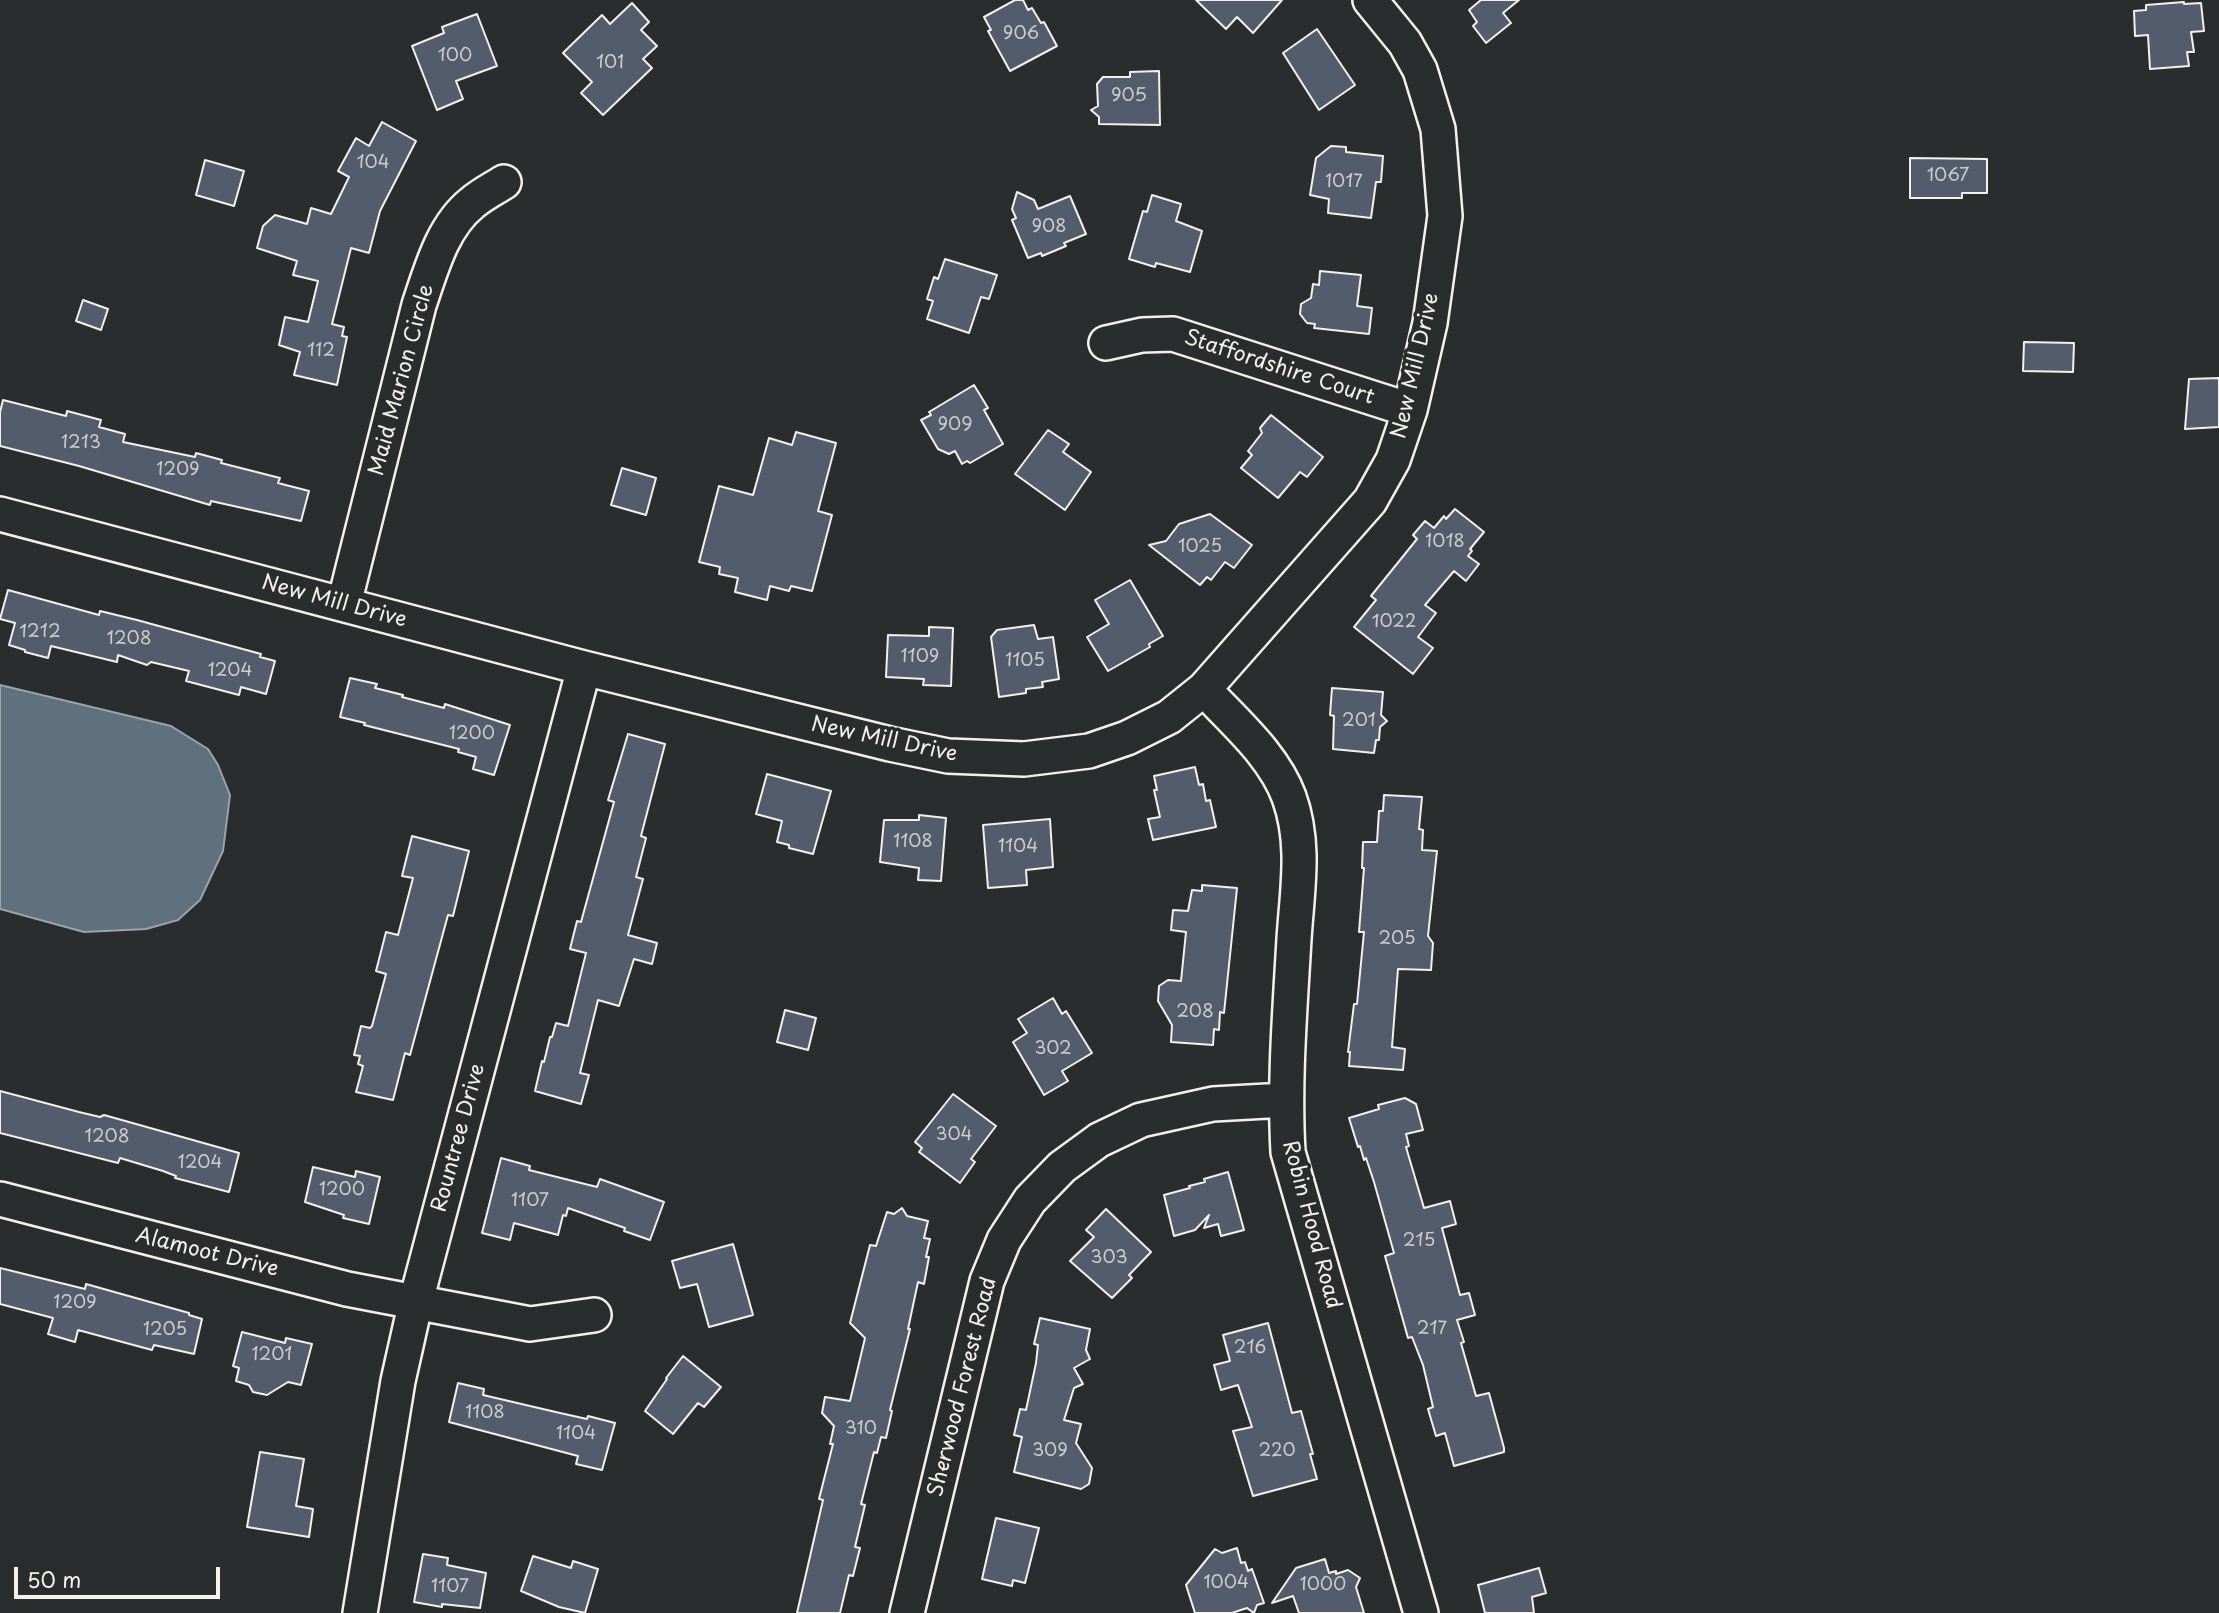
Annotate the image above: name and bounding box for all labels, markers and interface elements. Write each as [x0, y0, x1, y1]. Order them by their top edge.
house number: 906 [1003, 23, 1039, 45]
house number: 100 [438, 45, 472, 67]
house number: 101 [596, 52, 624, 74]
house number: 905 [1111, 85, 1147, 107]
house number: 104 [356, 152, 390, 174]
house number: 1067 [1927, 165, 1969, 187]
house number: 1017 [1325, 171, 1363, 193]
house number: 908 [1032, 216, 1066, 238]
street label: Maid Marion Circle [364, 282, 440, 478]
street label: New Mill Drive [1387, 291, 1445, 441]
street label: Staffordshire Court [1181, 325, 1377, 411]
house number: 112 [307, 340, 335, 362]
house number: 909 [938, 414, 972, 436]
house number: 1213 [61, 432, 101, 454]
house number: 1209 [156, 459, 200, 481]
house number: 1018 [1425, 531, 1465, 553]
house number: 1025 [1178, 536, 1222, 558]
street label: New Mill Drive [259, 571, 409, 633]
house number: 1022 [1372, 611, 1416, 633]
house number: 1212 [19, 621, 61, 643]
house number: 1208 [107, 628, 151, 650]
house number: 1109 [901, 646, 939, 668]
house number: 1105 [1005, 650, 1045, 672]
house number: 1204 [208, 660, 252, 682]
house number: 201 [1342, 710, 1376, 732]
street label: New Mill Drive [809, 712, 959, 768]
house number: 1200 [449, 723, 495, 745]
house number: 1108 [893, 831, 933, 853]
house number: 1104 [998, 836, 1038, 858]
house number: 205 [1378, 928, 1416, 950]
house number: 208 [1176, 1001, 1214, 1023]
house number: 302 [1034, 1038, 1072, 1060]
street label: Rountree Drive [427, 1061, 491, 1215]
house number: 304 [936, 1124, 972, 1146]
house number: 1208 [85, 1126, 129, 1148]
street label: Robin Hood Road [1276, 1138, 1346, 1312]
house number: 1204 [178, 1152, 222, 1174]
house number: 1200 [319, 1179, 365, 1201]
house number: 1107 [511, 1190, 549, 1212]
street label: Alamoot Drive [133, 1223, 281, 1283]
house number: 215 [1403, 1230, 1435, 1252]
house number: 303 [1091, 1247, 1127, 1269]
street label: Sherwood Forest Road [924, 1275, 1002, 1499]
house number: 1209 [53, 1292, 97, 1314]
house number: 217 [1417, 1318, 1447, 1340]
house number: 1205 [143, 1319, 187, 1341]
house number: 216 [1234, 1337, 1266, 1359]
house number: 1201 [252, 1344, 292, 1366]
house number: 1108 [465, 1402, 505, 1424]
house number: 310 [845, 1418, 877, 1440]
house number: 1104 [556, 1423, 596, 1445]
house number: 309 [1032, 1440, 1068, 1462]
house number: 220 [1258, 1440, 1296, 1462]
scale bar [18, 1554, 224, 1598]
text: 50 m [27, 1563, 81, 1595]
house number: 1004 [1203, 1572, 1249, 1594]
house number: 1000 [1300, 1574, 1346, 1596]
house number: 1107 [431, 1576, 469, 1598]

